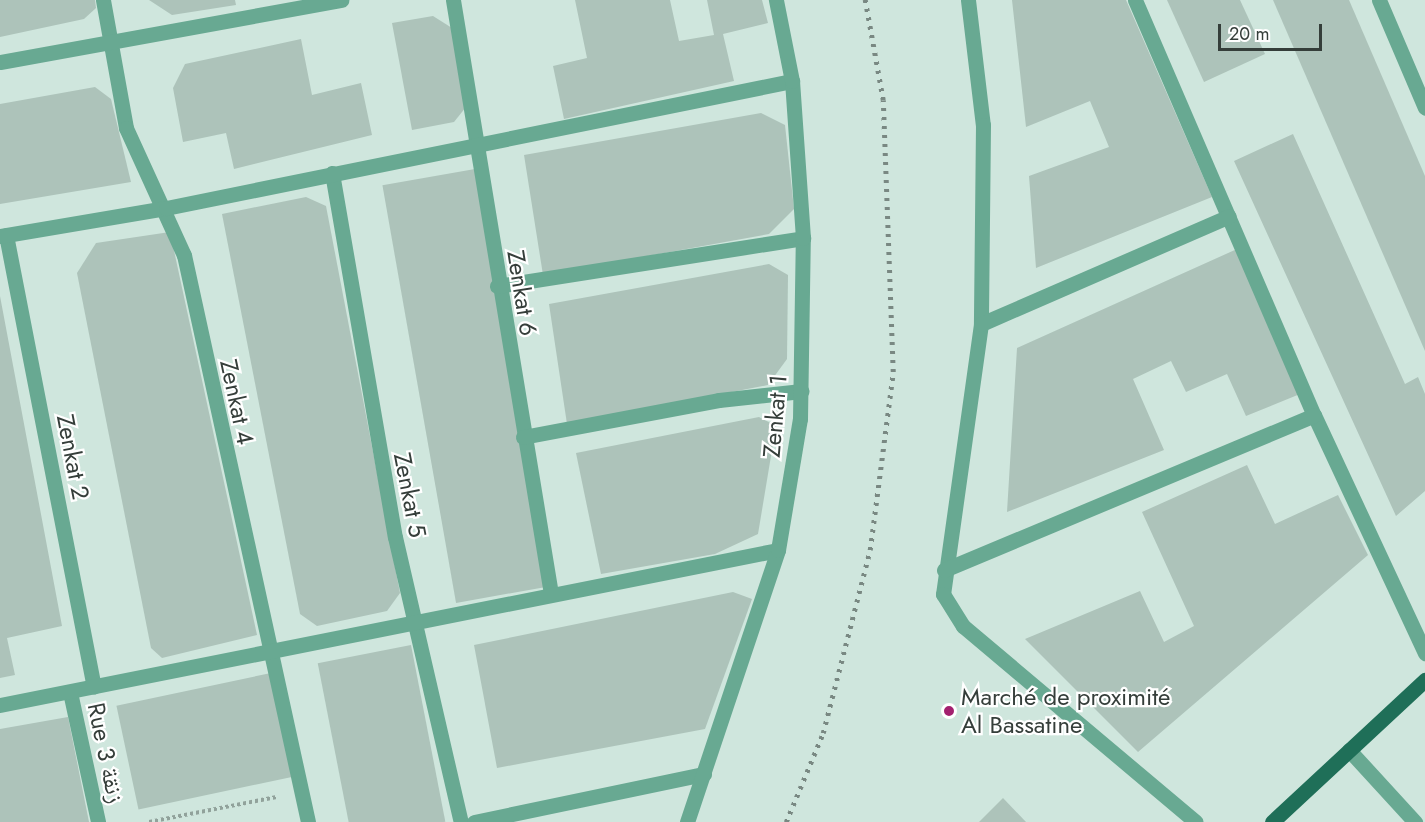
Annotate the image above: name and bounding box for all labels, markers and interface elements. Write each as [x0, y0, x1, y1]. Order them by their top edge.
scale bar [1221, 12, 1324, 50]
text: 20 m [1229, 21, 1269, 47]
street label: Zenkat 6 [501, 248, 543, 338]
street label: Zenkat 4 [214, 357, 260, 447]
street label: Zenkat 1 [757, 373, 793, 459]
street label: Zenkat 2 [51, 412, 95, 502]
street label: Zenkat 5 [388, 450, 432, 540]
place label: Marché de proximité Al Bassatine [961, 683, 1170, 739]
street label: Rue 3 زنقة [81, 700, 131, 806]
marker: Marché de proximité Al Bassatine [942, 704, 956, 718]

